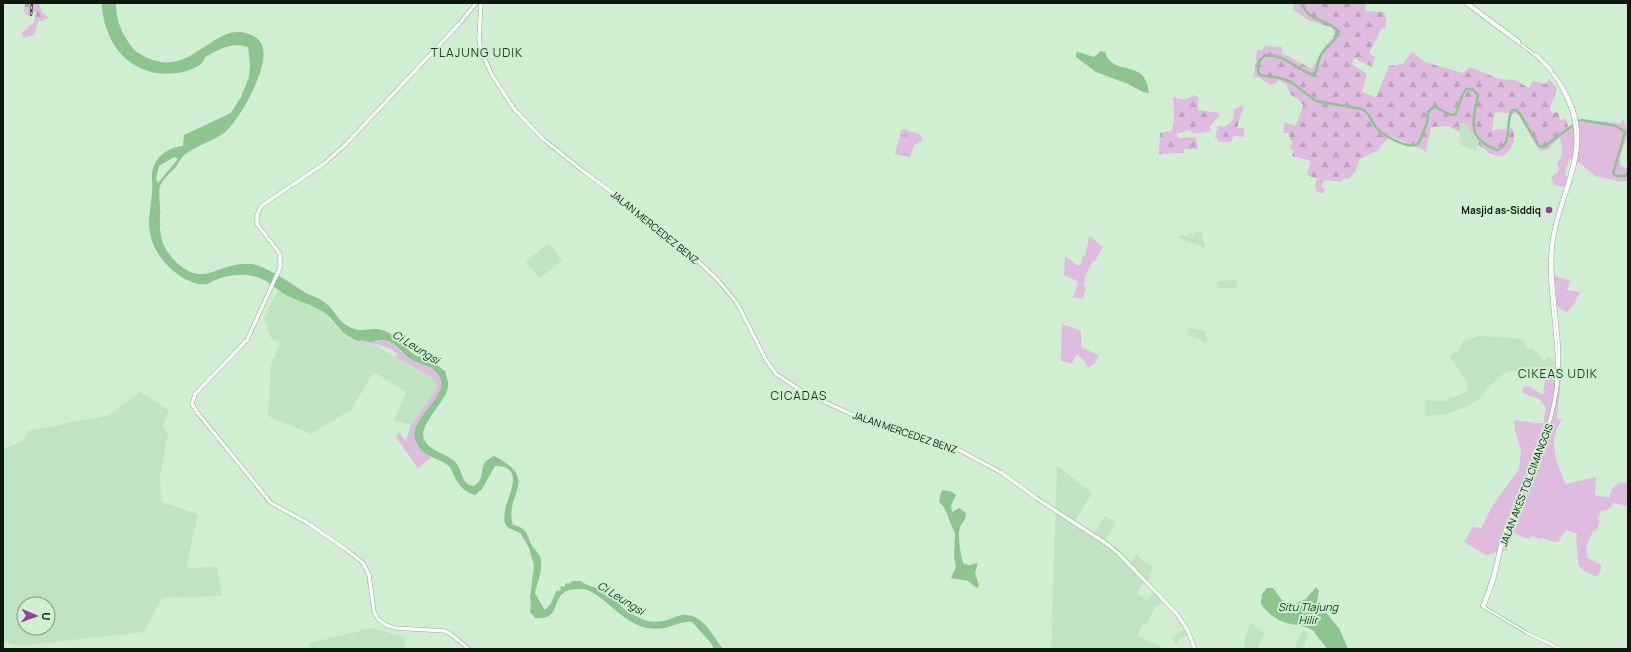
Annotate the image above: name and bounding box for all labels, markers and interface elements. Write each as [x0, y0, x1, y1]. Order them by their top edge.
district label: TLAJUNG UDIK [431, 44, 523, 61]
street label: JALAN MERCEDEZ BENZ [608, 187, 702, 267]
place label: Masjid as-Siddiq [1461, 203, 1541, 217]
marker: Masjid as-Siddiq [1544, 205, 1554, 215]
water label: Ci Leungsi [390, 326, 444, 368]
district label: CIKEAS UDIK [1518, 365, 1598, 382]
district label: CICADAS [771, 387, 827, 404]
street label: JALAN MERCEDEZ BENZ [851, 408, 959, 456]
street label: JALAN AKES TOL CIMANGGIS [1496, 422, 1556, 548]
water label: Ci Leungsi [595, 577, 649, 619]
north arrow [16, 596, 56, 636]
water label: Situ Tlajung Hilir [1278, 599, 1340, 627]
text: U [39, 612, 54, 621]

